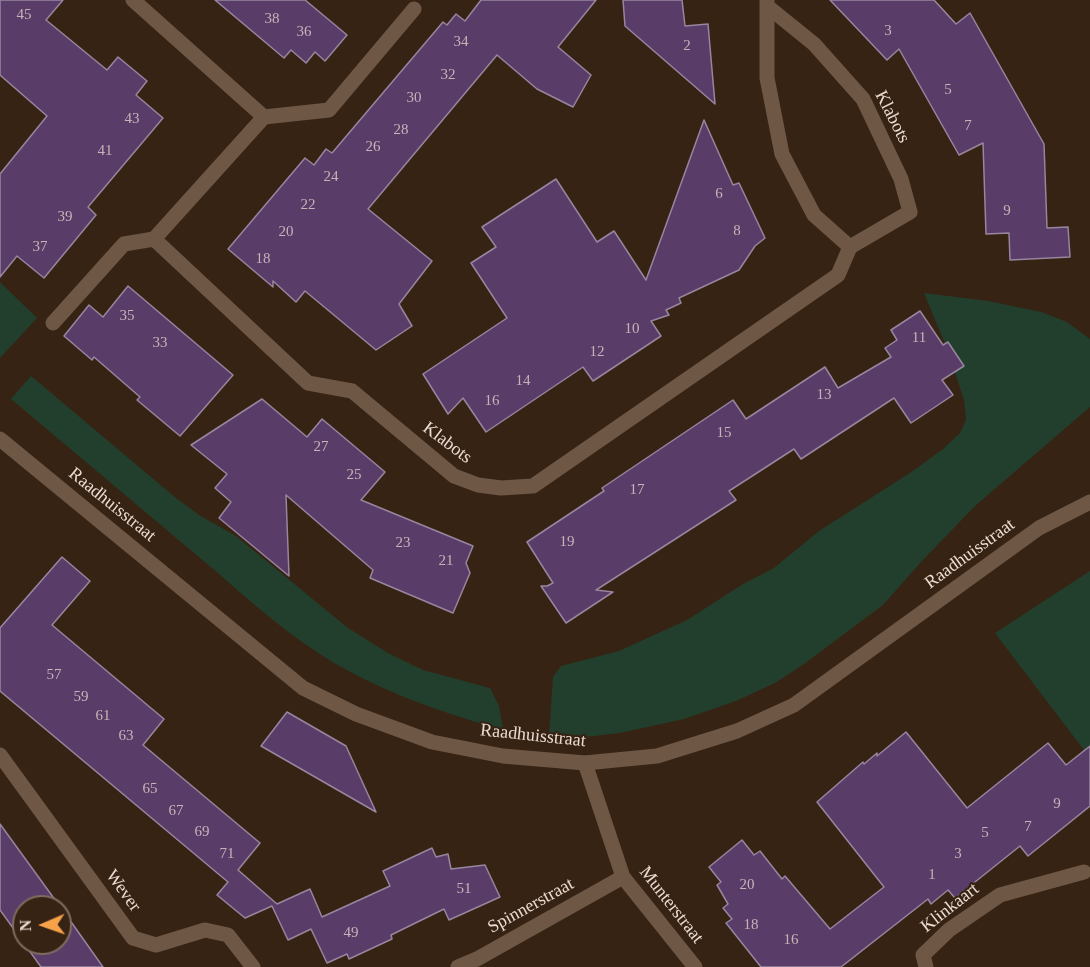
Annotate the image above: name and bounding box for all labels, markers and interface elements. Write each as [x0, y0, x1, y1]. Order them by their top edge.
house number: 45 [16, 6, 32, 24]
house number: 38 [264, 10, 280, 28]
house number: 3 [884, 22, 892, 40]
house number: 36 [296, 23, 312, 41]
house number: 34 [454, 33, 468, 51]
house number: 2 [683, 37, 691, 55]
house number: 32 [440, 66, 456, 84]
house number: 5 [944, 81, 952, 99]
street label: Klabots [870, 87, 914, 147]
house number: 30 [406, 89, 422, 107]
house number: 43 [124, 110, 140, 128]
house number: 7 [964, 117, 972, 135]
house number: 28 [394, 121, 408, 139]
house number: 26 [366, 138, 380, 156]
house number: 41 [98, 142, 112, 160]
house number: 24 [324, 168, 338, 186]
house number: 6 [715, 185, 723, 203]
house number: 22 [300, 196, 316, 214]
house number: 9 [1003, 202, 1011, 220]
house number: 39 [58, 208, 72, 226]
house number: 8 [733, 222, 741, 240]
house number: 20 [278, 223, 294, 241]
house number: 37 [32, 238, 48, 256]
house number: 18 [256, 250, 270, 268]
house number: 35 [120, 307, 134, 325]
house number: 10 [624, 320, 640, 338]
house number: 11 [912, 329, 926, 347]
house number: 33 [152, 334, 168, 352]
house number: 12 [590, 343, 604, 361]
house number: 14 [516, 372, 530, 390]
house number: 13 [816, 386, 832, 404]
house number: 16 [484, 392, 500, 410]
street label: Klabots [418, 418, 476, 468]
house number: 15 [716, 424, 732, 442]
house number: 27 [314, 438, 328, 456]
street label: Raadhuisstraat [64, 463, 160, 547]
house number: 25 [346, 466, 362, 484]
house number: 17 [630, 481, 644, 499]
street label: Raadhuisstraat [921, 514, 1019, 594]
house number: 19 [560, 533, 574, 551]
house number: 23 [396, 534, 410, 552]
house number: 21 [438, 552, 454, 570]
house number: 57 [46, 666, 62, 684]
house number: 59 [74, 688, 88, 706]
house number: 61 [96, 707, 110, 725]
street label: Raadhuisstraat [479, 720, 587, 752]
house number: 63 [118, 727, 134, 745]
house number: 65 [142, 780, 158, 798]
house number: 9 [1053, 795, 1061, 813]
house number: 67 [168, 802, 184, 820]
house number: 7 [1024, 818, 1032, 836]
house number: 69 [194, 823, 210, 841]
house number: 5 [981, 824, 989, 842]
house number: 71 [220, 845, 234, 863]
house number: 3 [954, 845, 962, 863]
street label: Munterstraat [634, 862, 708, 948]
street label: Wever [101, 866, 145, 916]
house number: 1 [928, 866, 936, 884]
street label: Spinnerstraat [484, 874, 578, 938]
house number: 20 [740, 876, 754, 894]
street label: Klinkaart [917, 879, 983, 937]
house number: 51 [456, 880, 472, 898]
north arrow [12, 895, 72, 955]
house number: 18 [744, 916, 758, 934]
text: N [17, 920, 34, 932]
house number: 49 [344, 924, 358, 942]
house number: 16 [784, 931, 798, 949]

